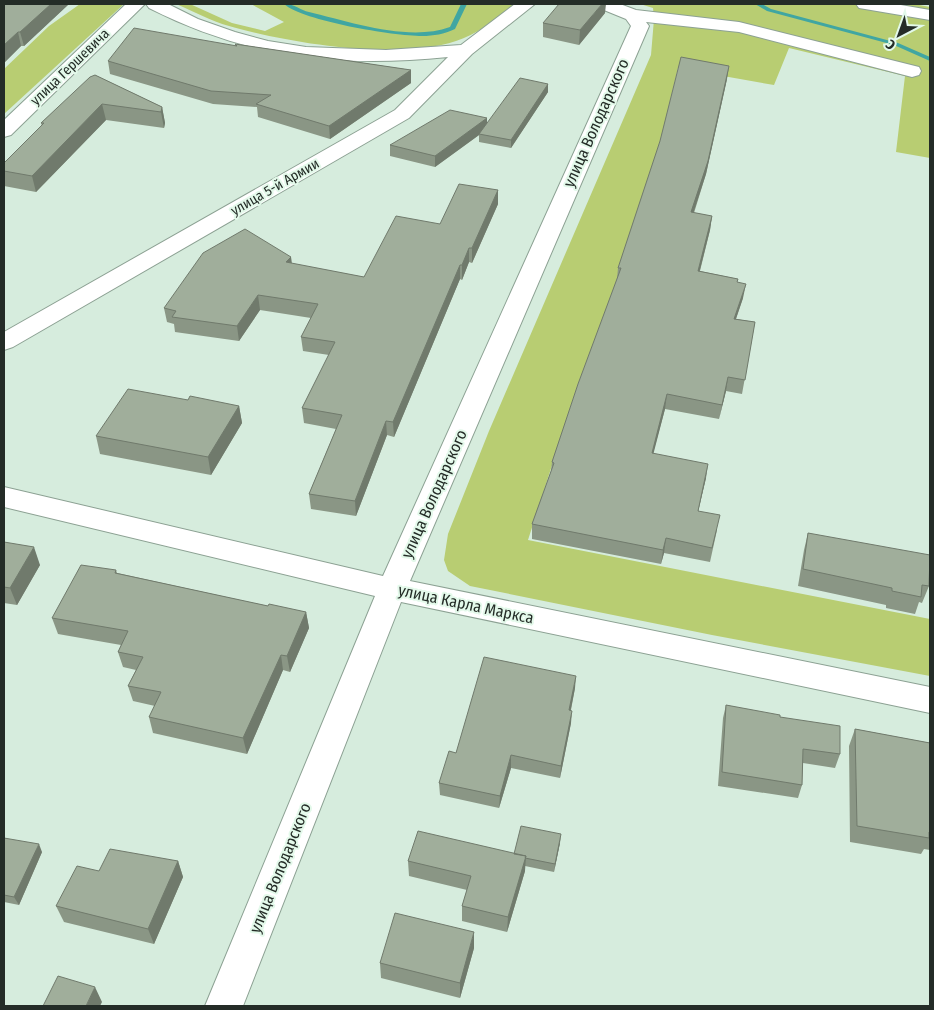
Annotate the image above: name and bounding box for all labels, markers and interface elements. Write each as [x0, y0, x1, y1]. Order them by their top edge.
north arrow [874, 10, 924, 60]
street label: улица Гершевича [27, 25, 113, 109]
text: С [882, 35, 899, 53]
street label: улица Володарского [559, 56, 633, 190]
street label: улица 5-й Армии [228, 155, 322, 219]
street label: улица Володарского [397, 427, 471, 561]
street label: улица Карла Маркса [397, 580, 536, 628]
street label: улица Володарского [245, 800, 315, 936]

